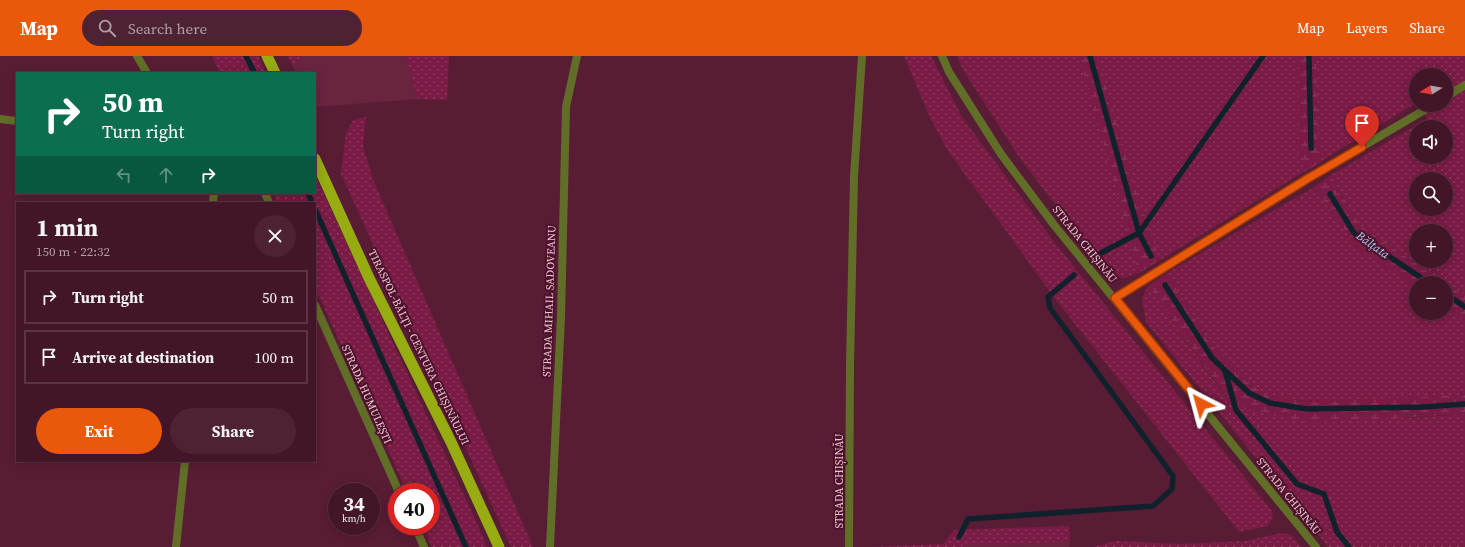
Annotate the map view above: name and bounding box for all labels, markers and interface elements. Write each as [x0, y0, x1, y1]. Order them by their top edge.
search box [82, 10, 362, 46]
text: Map [20, 15, 58, 41]
icon: search [96, 17, 118, 39]
text: Search here [128, 18, 207, 39]
text: Map [1297, 18, 1324, 38]
text: Layers [1346, 18, 1388, 38]
text: Share [1410, 18, 1445, 38]
north arrow [1409, 68, 1453, 112]
map controls [1409, 68, 1453, 320]
text: 50 m [102, 83, 164, 121]
icon: right [36, 88, 88, 140]
pin [1345, 106, 1379, 147]
icon: arrive [1351, 112, 1373, 134]
text: Turn right [102, 119, 184, 144]
button: sound [1409, 120, 1453, 164]
icon: left [113, 164, 135, 186]
icon: ahead [155, 164, 177, 186]
icon: right [197, 164, 219, 186]
button: search [1409, 172, 1453, 216]
street label: STRADA CHIȘINĂU [1049, 203, 1120, 286]
text: 1 min [36, 211, 98, 244]
button: close [254, 215, 296, 257]
button: + [1409, 224, 1453, 268]
street label: STRADA MIHAIL SADOVEANU [539, 225, 560, 377]
water label: Bălţata [1352, 227, 1393, 263]
text: 150 m · 22:32 [36, 243, 110, 260]
street label: TIRASPOL-BĂLŢI - CENTURA CHIȘINĂULUI [365, 247, 473, 447]
button: − [1409, 276, 1453, 320]
icon: right [38, 286, 60, 308]
text: Turn right [72, 287, 144, 308]
text: 50 m [262, 287, 294, 308]
street label: STRADA HUMULEȘTI [338, 342, 395, 446]
icon: arrive [38, 346, 60, 368]
text: Arrive at destination [72, 347, 214, 368]
text: 100 m [254, 347, 294, 368]
position arrow [1180, 383, 1222, 425]
button: Exit [36, 408, 162, 454]
button: Share [170, 408, 296, 454]
street label: STRADA CHIȘINĂU [832, 433, 847, 529]
street label: STRADA CHIȘINĂU [1253, 455, 1324, 538]
speed limit sign: 40 [388, 483, 440, 535]
text: 34 [343, 490, 365, 518]
text: km/h [342, 512, 366, 525]

